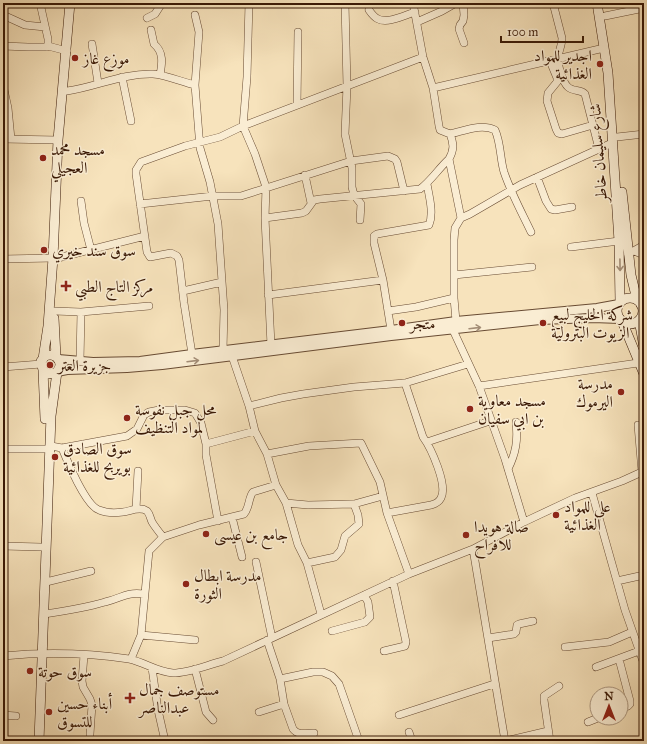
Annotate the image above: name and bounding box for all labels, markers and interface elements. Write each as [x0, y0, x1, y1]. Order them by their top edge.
scale bar [501, 18, 583, 44]
text: 100 m [507, 25, 538, 39]
place label: اجدير للمواد الغذائية [534, 46, 592, 83]
place label: موزع غاز [81, 49, 130, 72]
marker: موزع غاز [70, 53, 80, 63]
marker: اجدير للمواد الغذائية [595, 59, 605, 69]
street label: شارع سليمان خاطر [585, 103, 615, 205]
place label: مسجد محمد العجيلي [51, 140, 105, 183]
marker: مسجد محمد العجيلي [38, 153, 48, 163]
place label: سوق سند خيري [52, 241, 136, 263]
marker: سوق سند خيري [39, 245, 49, 255]
one-way arrow [616, 258, 624, 271]
place label: مركز التاج الطبي [75, 277, 153, 302]
marker: مركز التاج الطبي [60, 280, 72, 292]
place label: شركة الخليج لبيع الزيوت البترولية [551, 305, 633, 343]
place label: متجر [408, 314, 435, 334]
marker: متجر [397, 318, 407, 328]
marker: شركة الخليج لبيع الزيوت البترولية [538, 318, 548, 328]
one-way arrow [468, 324, 481, 332]
place label: جزيرة العتر [56, 356, 111, 376]
one-way arrow [186, 357, 199, 365]
marker: جزيرة العتر [45, 360, 55, 370]
place label: مدرسة اليرموك [576, 374, 613, 412]
marker: مدرسة اليرموك [616, 387, 626, 397]
place label: مسجد معاوية بن ابي سفيان [478, 391, 546, 431]
place label: محل جبل نفوسة لمواد التنظيف [135, 400, 217, 438]
marker: مسجد معاوية بن ابي سفيان [465, 404, 475, 414]
marker: محل جبل نفوسة لمواد التنظيف [122, 413, 132, 423]
place label: سوق الصادق بويربح للغذائية [63, 439, 132, 480]
marker: سوق الصادق بويربح للغذائية [50, 452, 60, 462]
place label: علي للمواد الغذائية [564, 497, 611, 534]
marker: علي للمواد الغذائية [551, 510, 561, 520]
place label: صالة هويدا للافراح [474, 517, 529, 559]
place label: جامع بن عيسى [214, 525, 288, 550]
marker: جامع بن عيسى [201, 529, 211, 539]
marker: صالة هويدا للافراح [461, 530, 471, 540]
place label: مدرسة ابطال الثورة [194, 566, 261, 604]
marker: مدرسة ابطال الثورة [181, 579, 191, 589]
place label: سوق حوتة [38, 662, 92, 682]
marker: سوق حوتة [25, 666, 35, 676]
place label: مستوصف جمال عبدالناصر [137, 680, 219, 718]
north arrow [589, 686, 629, 726]
text: N [604, 690, 614, 703]
place label: أبناء حسين للتسوق [57, 692, 113, 732]
marker: مستوصف جمال عبدالناصر [124, 692, 136, 704]
marker: أبناء حسين للتسوق [44, 707, 54, 717]

